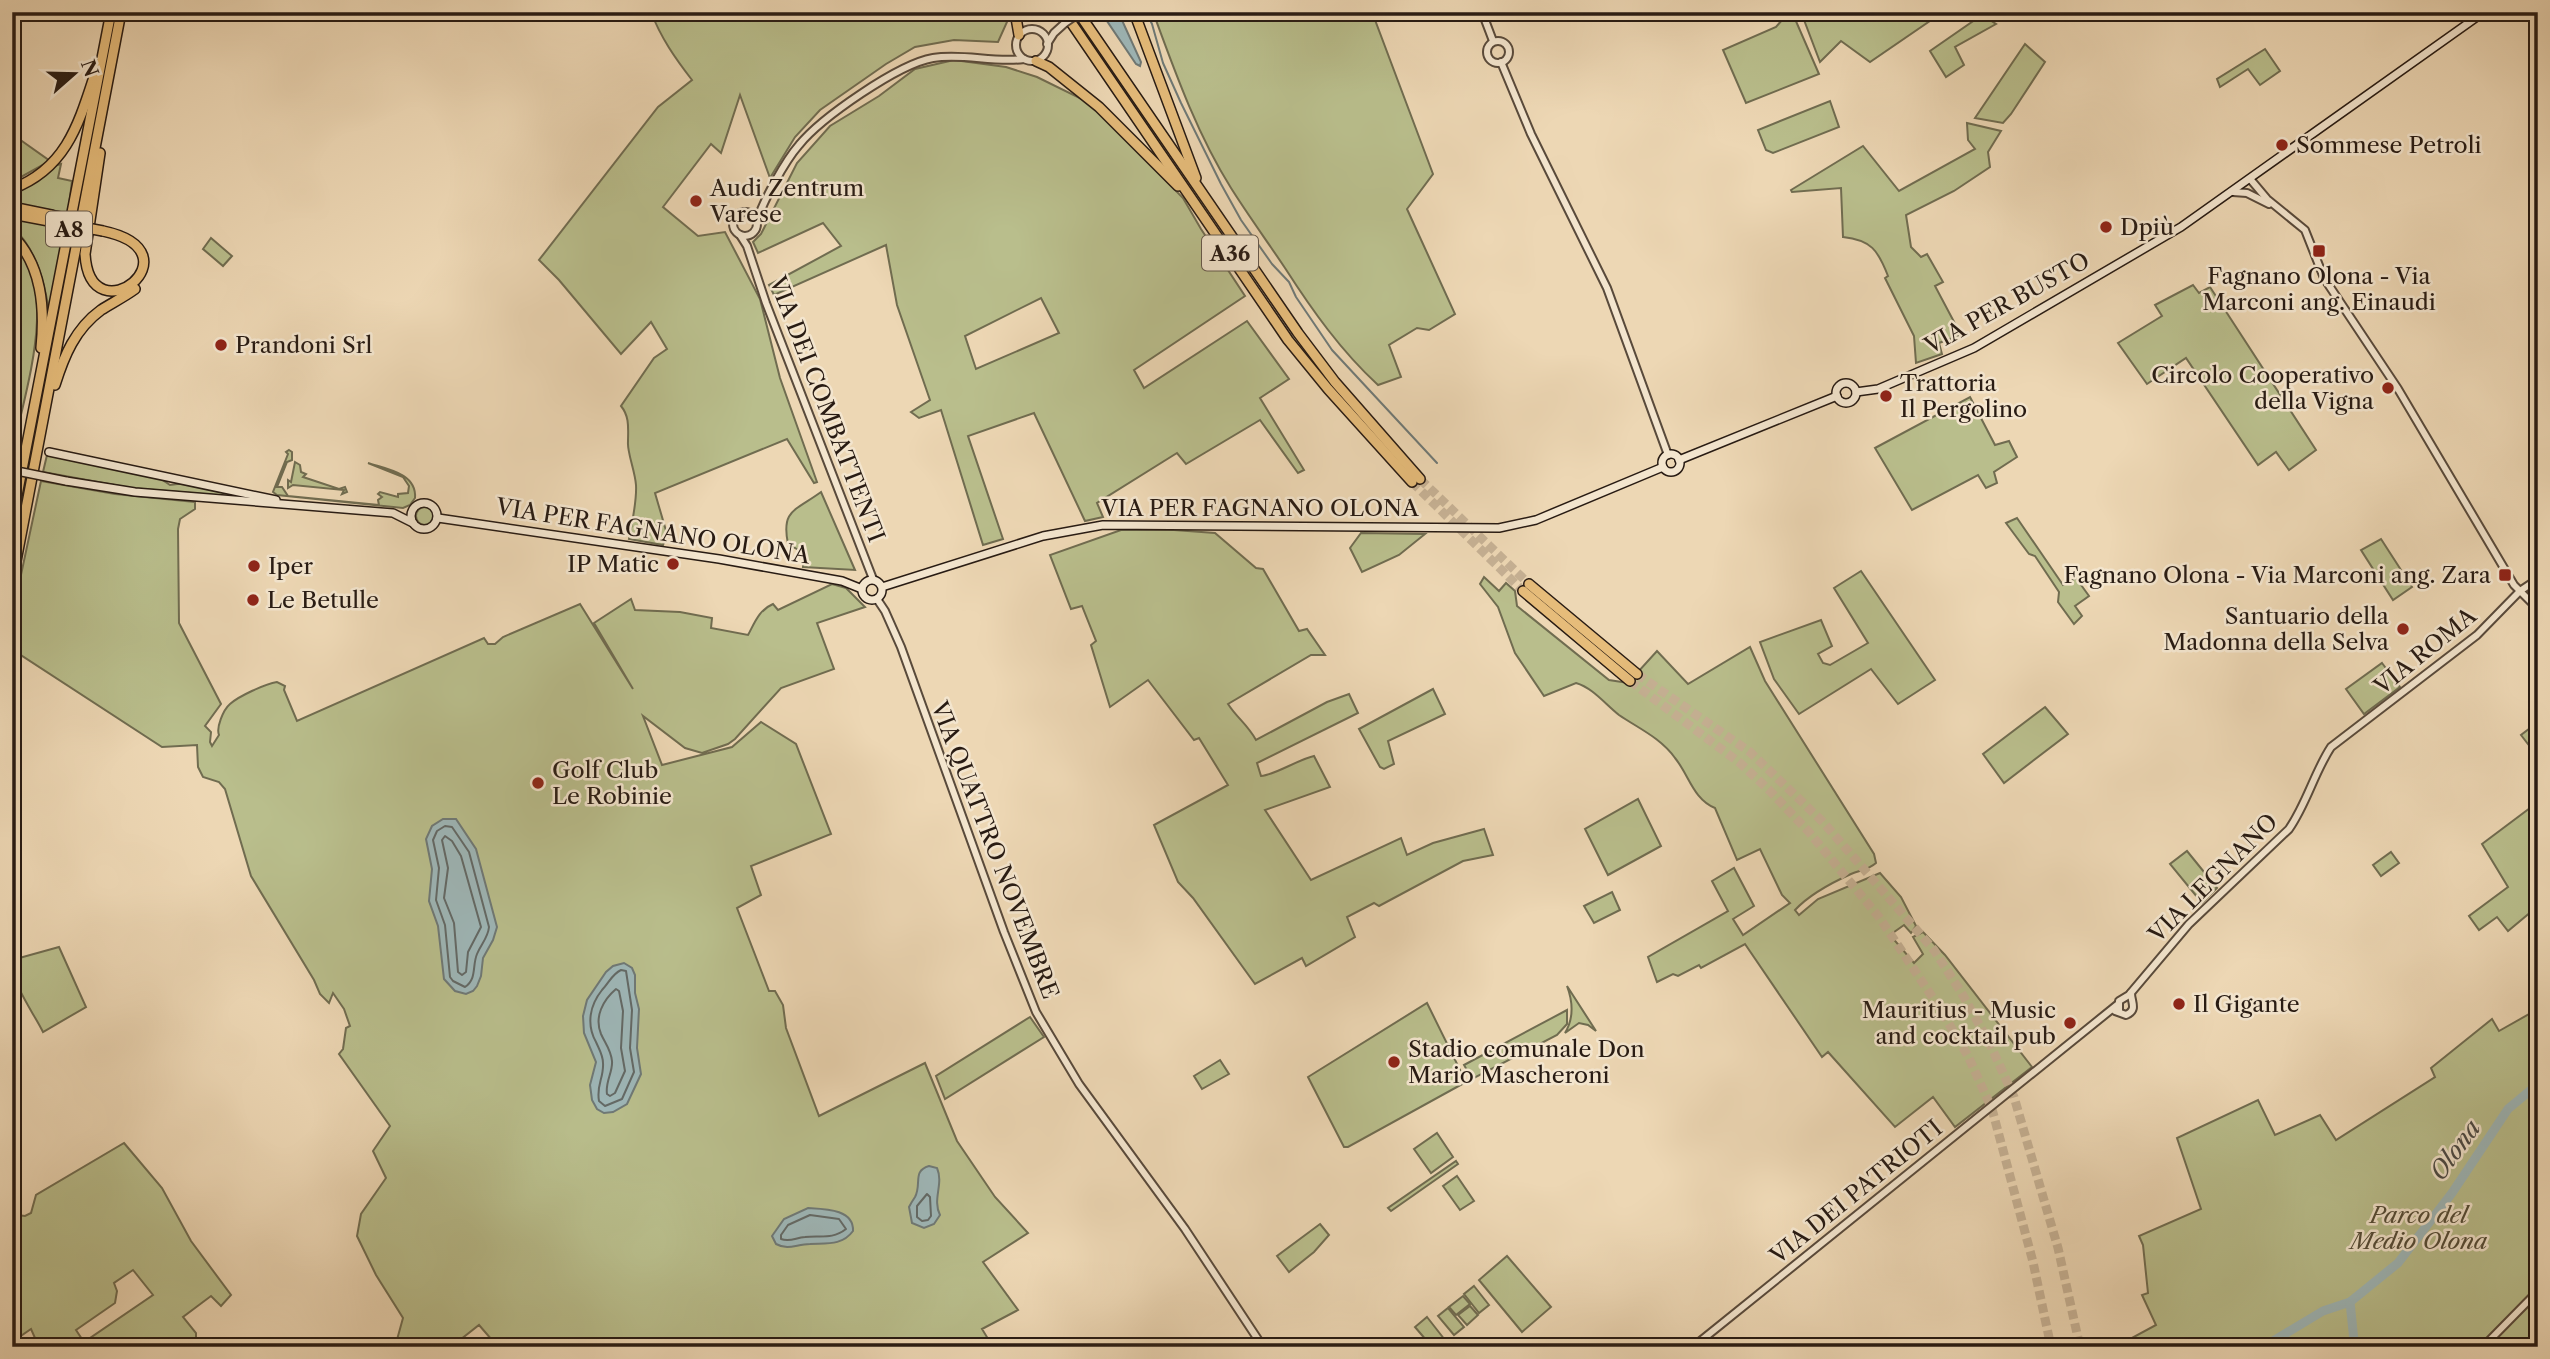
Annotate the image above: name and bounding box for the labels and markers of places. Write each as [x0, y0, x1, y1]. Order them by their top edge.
place label: Sommese Petroli [2296, 131, 2482, 159]
marker: Sommese Petroli [2274, 137, 2290, 153]
place label: Audi Zentrum Varese [709, 174, 864, 228]
marker: Audi Zentrum Varese [688, 193, 704, 209]
place label: Dpiù [2120, 213, 2174, 241]
marker: Dpiù [2098, 219, 2114, 235]
marker: Fagnano Olona - Via Marconi ang. Einaudi [2311, 243, 2327, 259]
place label: Fagnano Olona - Via Marconi ang. Einaudi [2202, 262, 2436, 316]
place label: Prandoni Srl [235, 331, 372, 359]
marker: Prandoni Srl [213, 337, 229, 353]
place label: Circolo Cooperativo della Vigna [2151, 361, 2375, 415]
place label: Trattoria Il Pergolino [1900, 369, 2027, 423]
marker: Circolo Cooperativo della Vigna [2380, 380, 2396, 396]
marker: Trattoria Il Pergolino [1878, 388, 1894, 404]
place label: IP Matic [567, 550, 659, 578]
place label: Iper [268, 552, 313, 580]
marker: IP Matic [665, 556, 681, 572]
marker: Iper [246, 558, 262, 574]
place label: Fagnano Olona - Via Marconi ang. Zara [2063, 561, 2492, 589]
marker: Fagnano Olona - Via Marconi ang. Zara [2497, 567, 2513, 583]
place label: Le Betulle [267, 586, 379, 614]
marker: Le Betulle [245, 592, 261, 608]
place label: Santuario della Madonna della Selva [2163, 602, 2390, 656]
marker: Santuario della Madonna della Selva [2395, 621, 2411, 637]
place label: Golf Club Le Robinie [552, 756, 672, 810]
marker: Golf Club Le Robinie [530, 775, 546, 791]
place label: Il Gigante [2193, 990, 2300, 1018]
place label: Mauritius - Music and cocktail pub [1862, 996, 2056, 1050]
marker: Il Gigante [2171, 996, 2187, 1012]
marker: Mauritius - Music and cocktail pub [2062, 1015, 2078, 1031]
place label: Stadio comunale Don Mario Mascheroni [1408, 1035, 1645, 1089]
marker: Stadio comunale Don Mario Mascheroni [1386, 1054, 1402, 1070]

